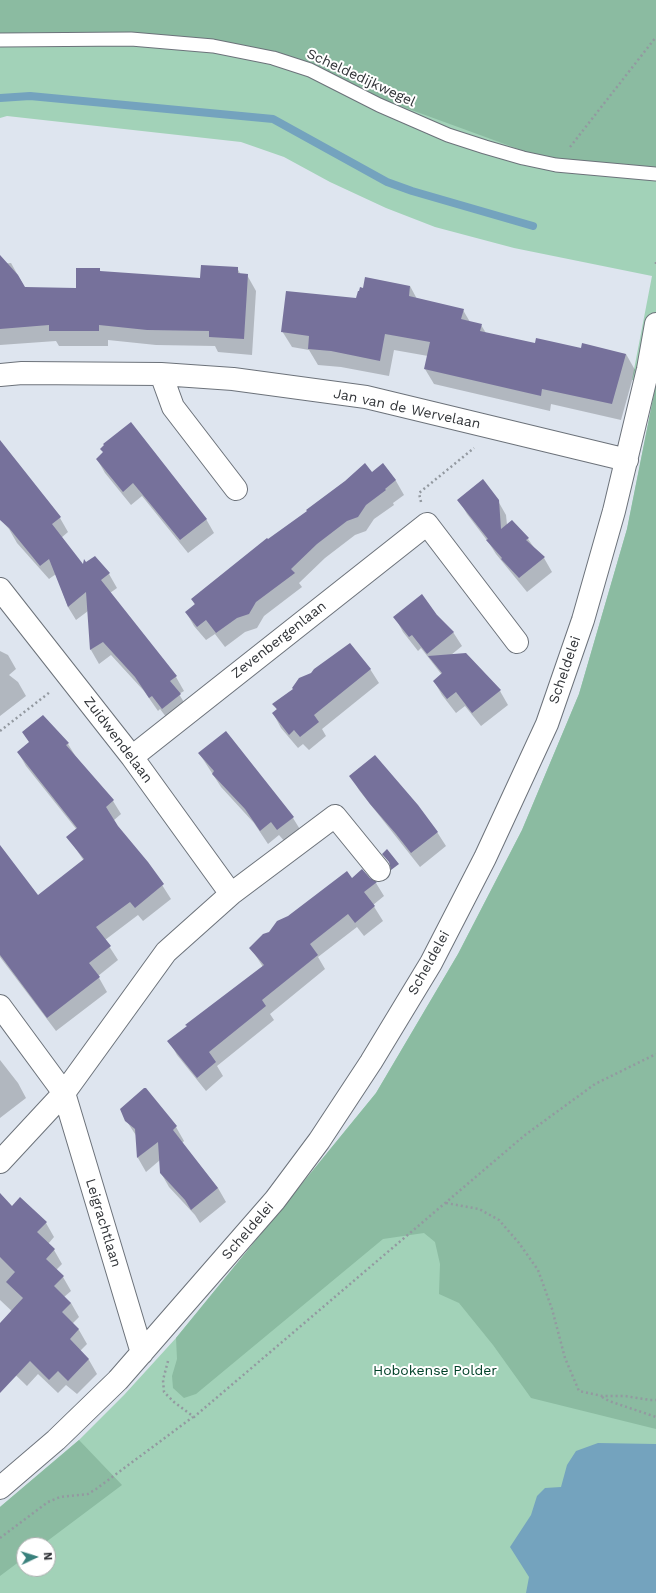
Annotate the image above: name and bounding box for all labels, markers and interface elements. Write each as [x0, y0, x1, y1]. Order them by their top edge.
street label: Scheldedijkwegel [304, 45, 418, 111]
street label: Jan van de Wervelaan [332, 385, 482, 433]
street label: Zevenbergenlaan [228, 598, 330, 682]
street label: Scheldelei [546, 634, 584, 706]
street label: Zuidwendelaan [80, 694, 156, 786]
street label: Scheldelei [404, 928, 454, 998]
street label: Leigrachtlaan [82, 1177, 124, 1269]
street label: Scheldelei [218, 1199, 278, 1263]
park label: Hobokense Polder [373, 1363, 497, 1379]
north arrow [16, 1537, 56, 1577]
text: N [41, 1552, 54, 1561]

